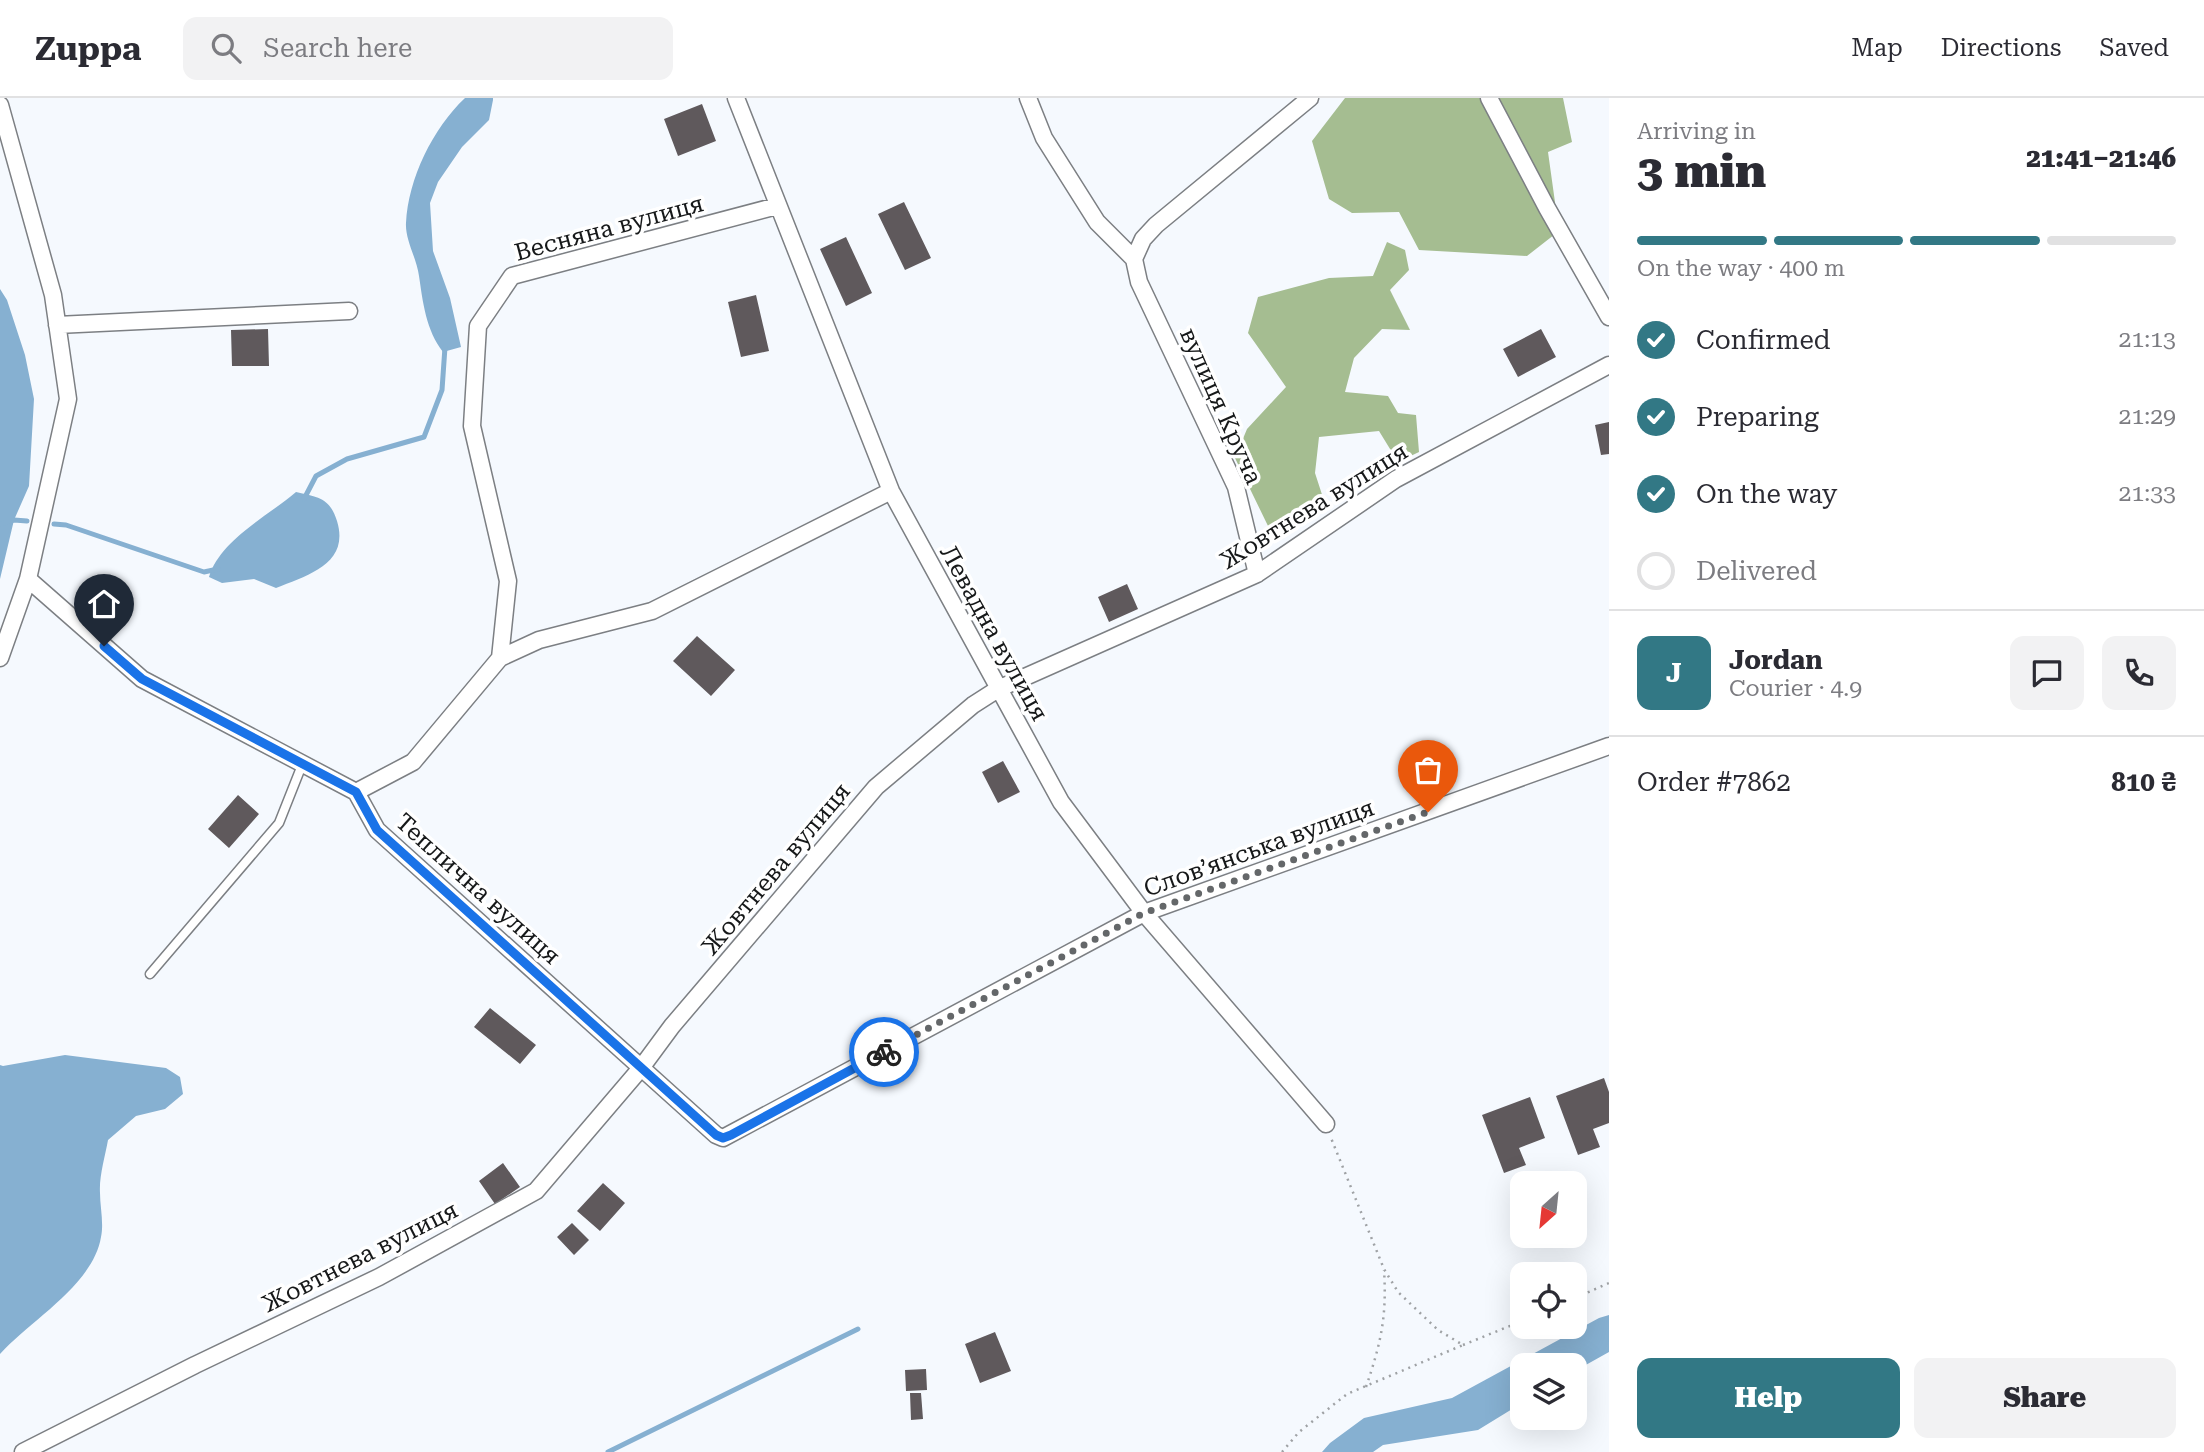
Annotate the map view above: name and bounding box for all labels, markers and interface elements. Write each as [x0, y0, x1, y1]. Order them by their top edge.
search box [183, 17, 673, 80]
text: Zuppa [35, 29, 141, 68]
icon: search [207, 29, 245, 67]
text: Search here [263, 33, 412, 63]
text: Map [1851, 34, 1903, 62]
text: Directions [1941, 34, 2061, 62]
text: Saved [2099, 34, 2169, 62]
text: Arriving in [1637, 118, 1756, 145]
text: 21:41–21:46 [2026, 143, 2176, 173]
text: 3 min [1637, 144, 1766, 198]
street label: Весняна вулиця [511, 189, 707, 267]
text: On the way · 400 m [1637, 255, 1845, 282]
icon: check [1637, 321, 1675, 359]
street label: вулиця Круча [1174, 323, 1268, 489]
text: Confirmed [1696, 325, 1831, 355]
text: 21:13 [2119, 326, 2176, 353]
icon: check [1637, 398, 1675, 436]
text: Preparing [1696, 402, 1819, 432]
text: 21:29 [2119, 403, 2176, 430]
street label: Жовтнева вулиця [1215, 437, 1413, 575]
icon: check [1637, 475, 1675, 513]
text: On the way [1696, 479, 1837, 509]
text: 21:33 [2119, 480, 2176, 507]
street label: Левадна вулиця [934, 540, 1054, 726]
text: Delivered [1696, 556, 1817, 586]
pin [74, 574, 134, 646]
icon: home [85, 585, 123, 623]
button: chat [2010, 636, 2084, 710]
button: phone [2102, 636, 2176, 710]
text: Jordan [1729, 645, 1823, 675]
text: J [1666, 658, 1682, 688]
text: Courier · 4.9 [1729, 675, 1862, 702]
pin [1398, 740, 1458, 812]
icon: bag [1409, 751, 1447, 789]
text: Order #7862 [1637, 767, 1791, 797]
text: 810 ₴ [2111, 767, 2176, 797]
street label: Жовтнева вулиця [696, 777, 856, 961]
street label: Словʼянська вулиця [1140, 793, 1378, 903]
street label: Теплична вулиця [390, 808, 566, 970]
courier [849, 1017, 919, 1087]
icon: bike [865, 1033, 903, 1071]
north arrow [1510, 1171, 1587, 1248]
map controls [1510, 1171, 1587, 1430]
street label: Жовтнева вулиця [258, 1196, 462, 1318]
button: locate [1510, 1262, 1587, 1339]
button: layers [1510, 1353, 1587, 1430]
button: Help [1637, 1358, 1900, 1438]
button: Share [1914, 1358, 2176, 1438]

